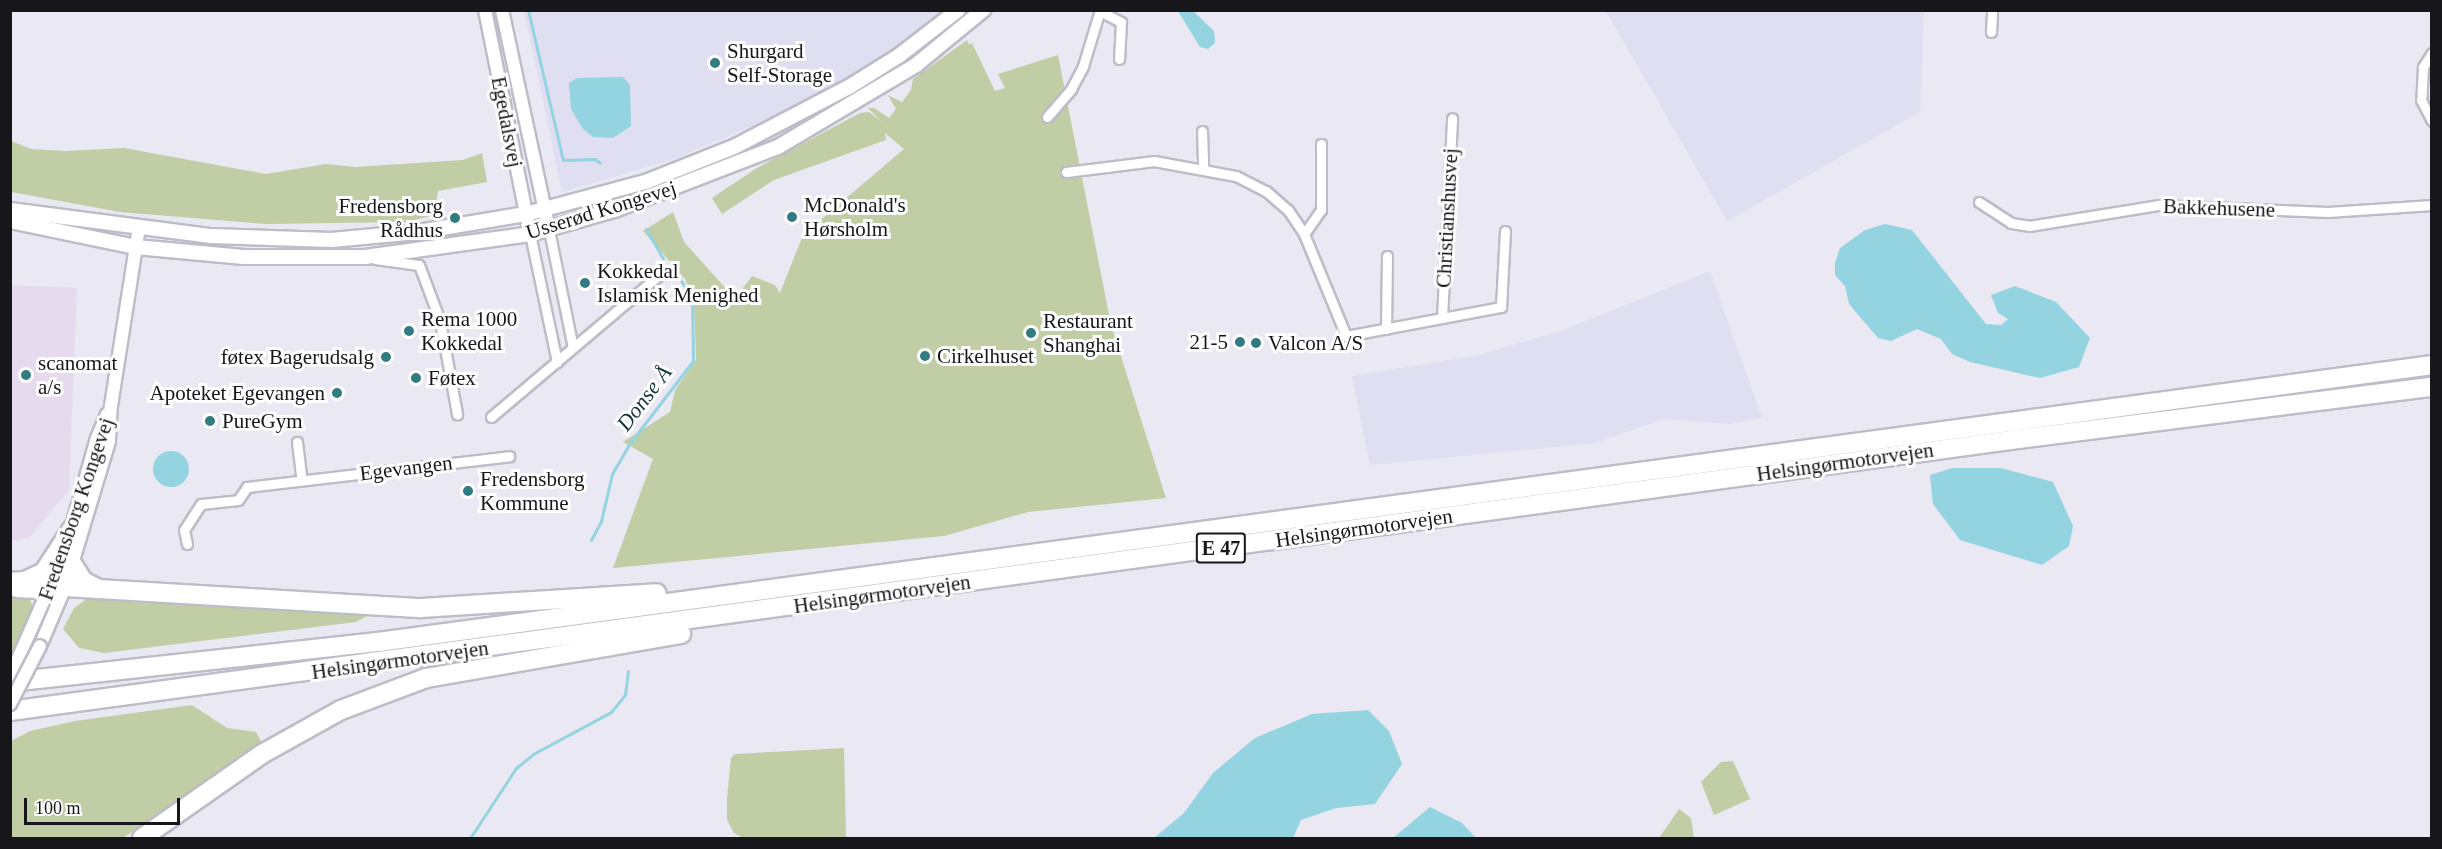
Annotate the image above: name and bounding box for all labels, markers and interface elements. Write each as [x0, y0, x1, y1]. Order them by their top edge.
place label: Shurgard Self-Storage [727, 38, 832, 88]
marker: Shurgard Self-Storage [708, 56, 722, 70]
street label: Egedalsvej [486, 74, 528, 170]
street label: Christianshusvej [1431, 147, 1463, 289]
street label: Usserød Kongevej [523, 175, 679, 245]
place label: McDonald's Hørsholm [804, 192, 906, 242]
place label: Fredensborg Rådhus [338, 193, 443, 243]
street label: Bakkehusene [2163, 193, 2275, 223]
marker: McDonald's Hørsholm [785, 210, 799, 224]
marker: Fredensborg Rådhus [448, 211, 462, 225]
place label: Kokkedal Islamisk Menighed [597, 258, 759, 308]
marker: Kokkedal Islamisk Menighed [578, 276, 592, 290]
place label: Rema 1000 Kokkedal [421, 306, 517, 356]
place label: Restaurant Shanghai [1043, 308, 1133, 358]
marker: Rema 1000 Kokkedal [402, 324, 416, 338]
marker: Restaurant Shanghai [1024, 326, 1038, 340]
place label: 21-5 [1190, 329, 1228, 355]
place label: Valcon A/S [1268, 330, 1364, 356]
marker: 21-5 [1233, 335, 1247, 349]
marker: Valcon A/S [1249, 336, 1263, 350]
place label: Cirkelhuset [937, 343, 1034, 369]
place label: føtex Bagerudsalg [221, 344, 374, 370]
marker: Cirkelhuset [918, 349, 932, 363]
place label: scanomat a/s [38, 350, 117, 400]
marker: føtex Bagerudsalg [379, 350, 393, 364]
water label: Donse Å [611, 360, 677, 436]
place label: Føtex [428, 365, 476, 391]
marker: scanomat a/s [19, 368, 33, 382]
marker: Føtex [409, 371, 423, 385]
place label: Apoteket Egevangen [149, 380, 325, 406]
marker: Apoteket Egevangen [330, 386, 344, 400]
place label: PureGym [222, 408, 302, 434]
street label: Fredensborg Kongevej [33, 414, 119, 604]
marker: PureGym [203, 414, 217, 428]
street label: Helsingørmotorvejen [1755, 437, 1935, 487]
street label: Egevangen [358, 450, 454, 486]
place label: Fredensborg Kommune [480, 466, 585, 516]
marker: Fredensborg Kommune [461, 484, 475, 498]
street label: Helsingørmotorvejen [1274, 503, 1454, 553]
road number: E 47 [1196, 531, 1246, 565]
street label: Helsingørmotorvejen [792, 569, 972, 619]
street label: Helsingørmotorvejen [310, 635, 490, 685]
scale bar [27, 786, 183, 824]
text: 100 m [35, 798, 81, 818]

